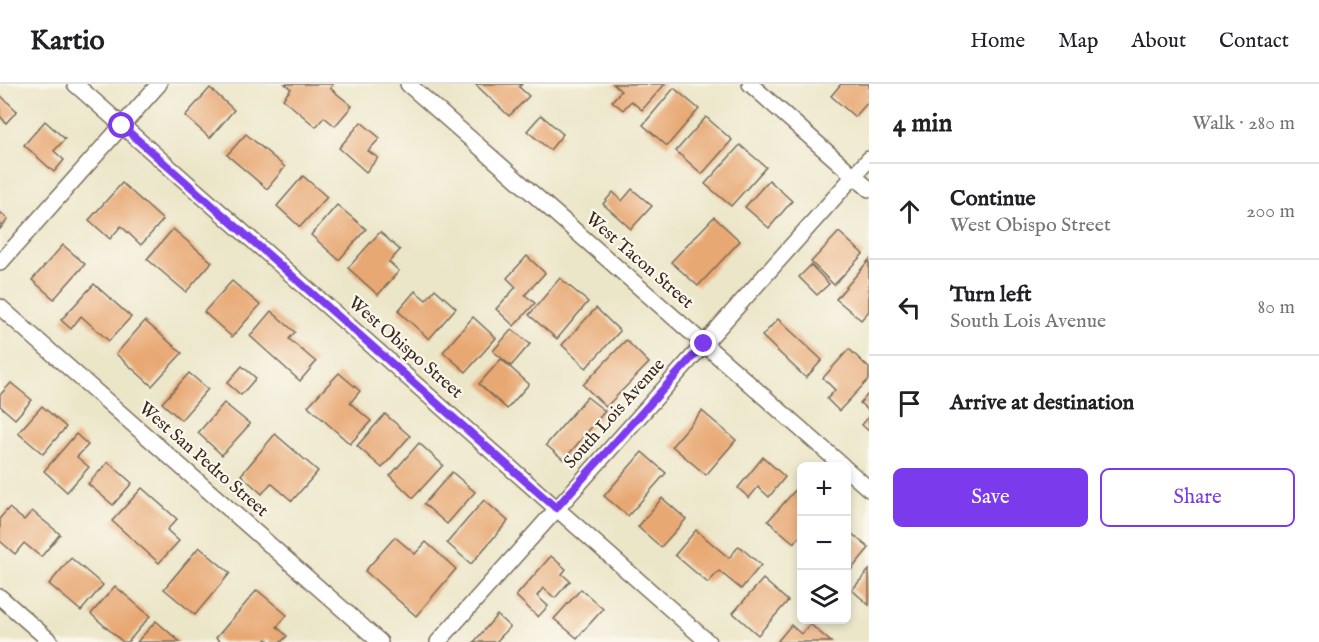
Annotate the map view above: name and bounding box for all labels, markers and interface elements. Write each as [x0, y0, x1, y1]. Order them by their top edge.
text: Kartio [30, 24, 105, 59]
text: Home [970, 28, 1025, 55]
text: Map [1058, 28, 1098, 55]
text: About [1131, 28, 1186, 55]
text: Contact [1219, 28, 1289, 55]
text: 4 min [893, 107, 952, 140]
text: Walk · 280 m [1192, 111, 1295, 136]
route start [108, 112, 134, 138]
text: Continue [950, 185, 1036, 213]
icon: ahead [893, 195, 926, 228]
text: 200 m [1246, 199, 1295, 224]
street label: West Tacon Street [580, 208, 698, 314]
text: West Obispo Street [950, 213, 1111, 238]
text: Turn left [950, 281, 1032, 309]
icon: left [893, 291, 926, 324]
street label: West Obispo Street [343, 292, 467, 404]
text: 80 m [1258, 295, 1295, 320]
text: South Lois Avenue [950, 309, 1106, 334]
route end [690, 330, 716, 356]
street label: South Lois Avenue [559, 354, 671, 474]
icon: arrive [893, 387, 926, 420]
text: Arrive at destination [950, 389, 1134, 417]
street label: West San Pedro Street [133, 397, 273, 523]
map controls [797, 462, 851, 624]
button: + [797, 462, 851, 516]
button: Save [893, 468, 1088, 527]
button: Share [1100, 468, 1295, 527]
button: − [797, 516, 851, 570]
button: layers [797, 570, 851, 624]

